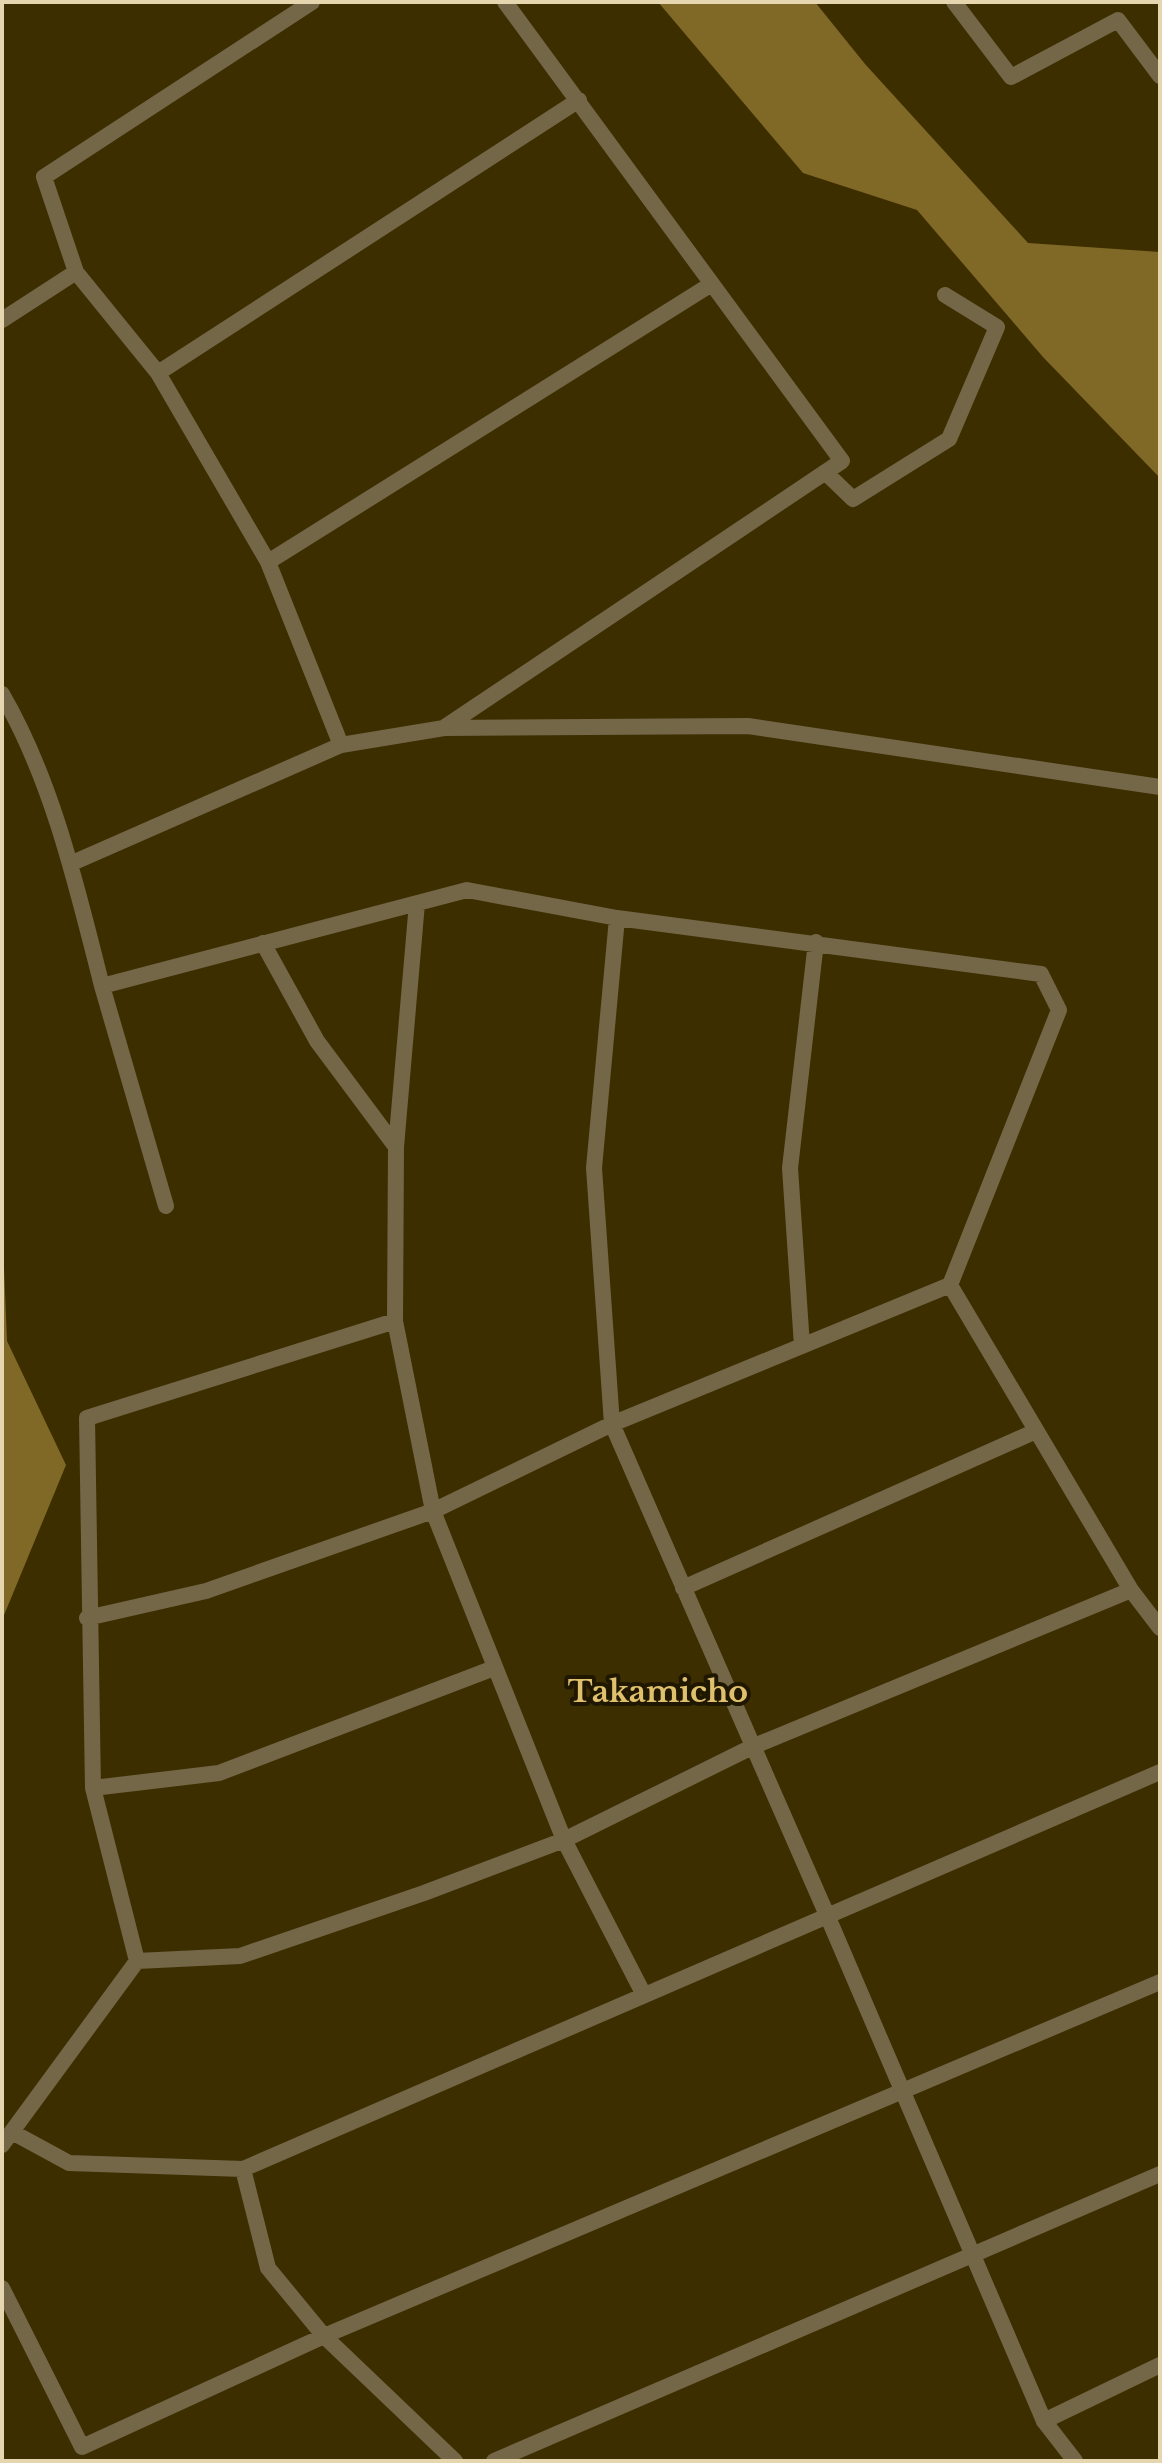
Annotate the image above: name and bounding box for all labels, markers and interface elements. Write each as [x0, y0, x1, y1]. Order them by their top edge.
district label: Takamicho [568, 1673, 748, 1710]

